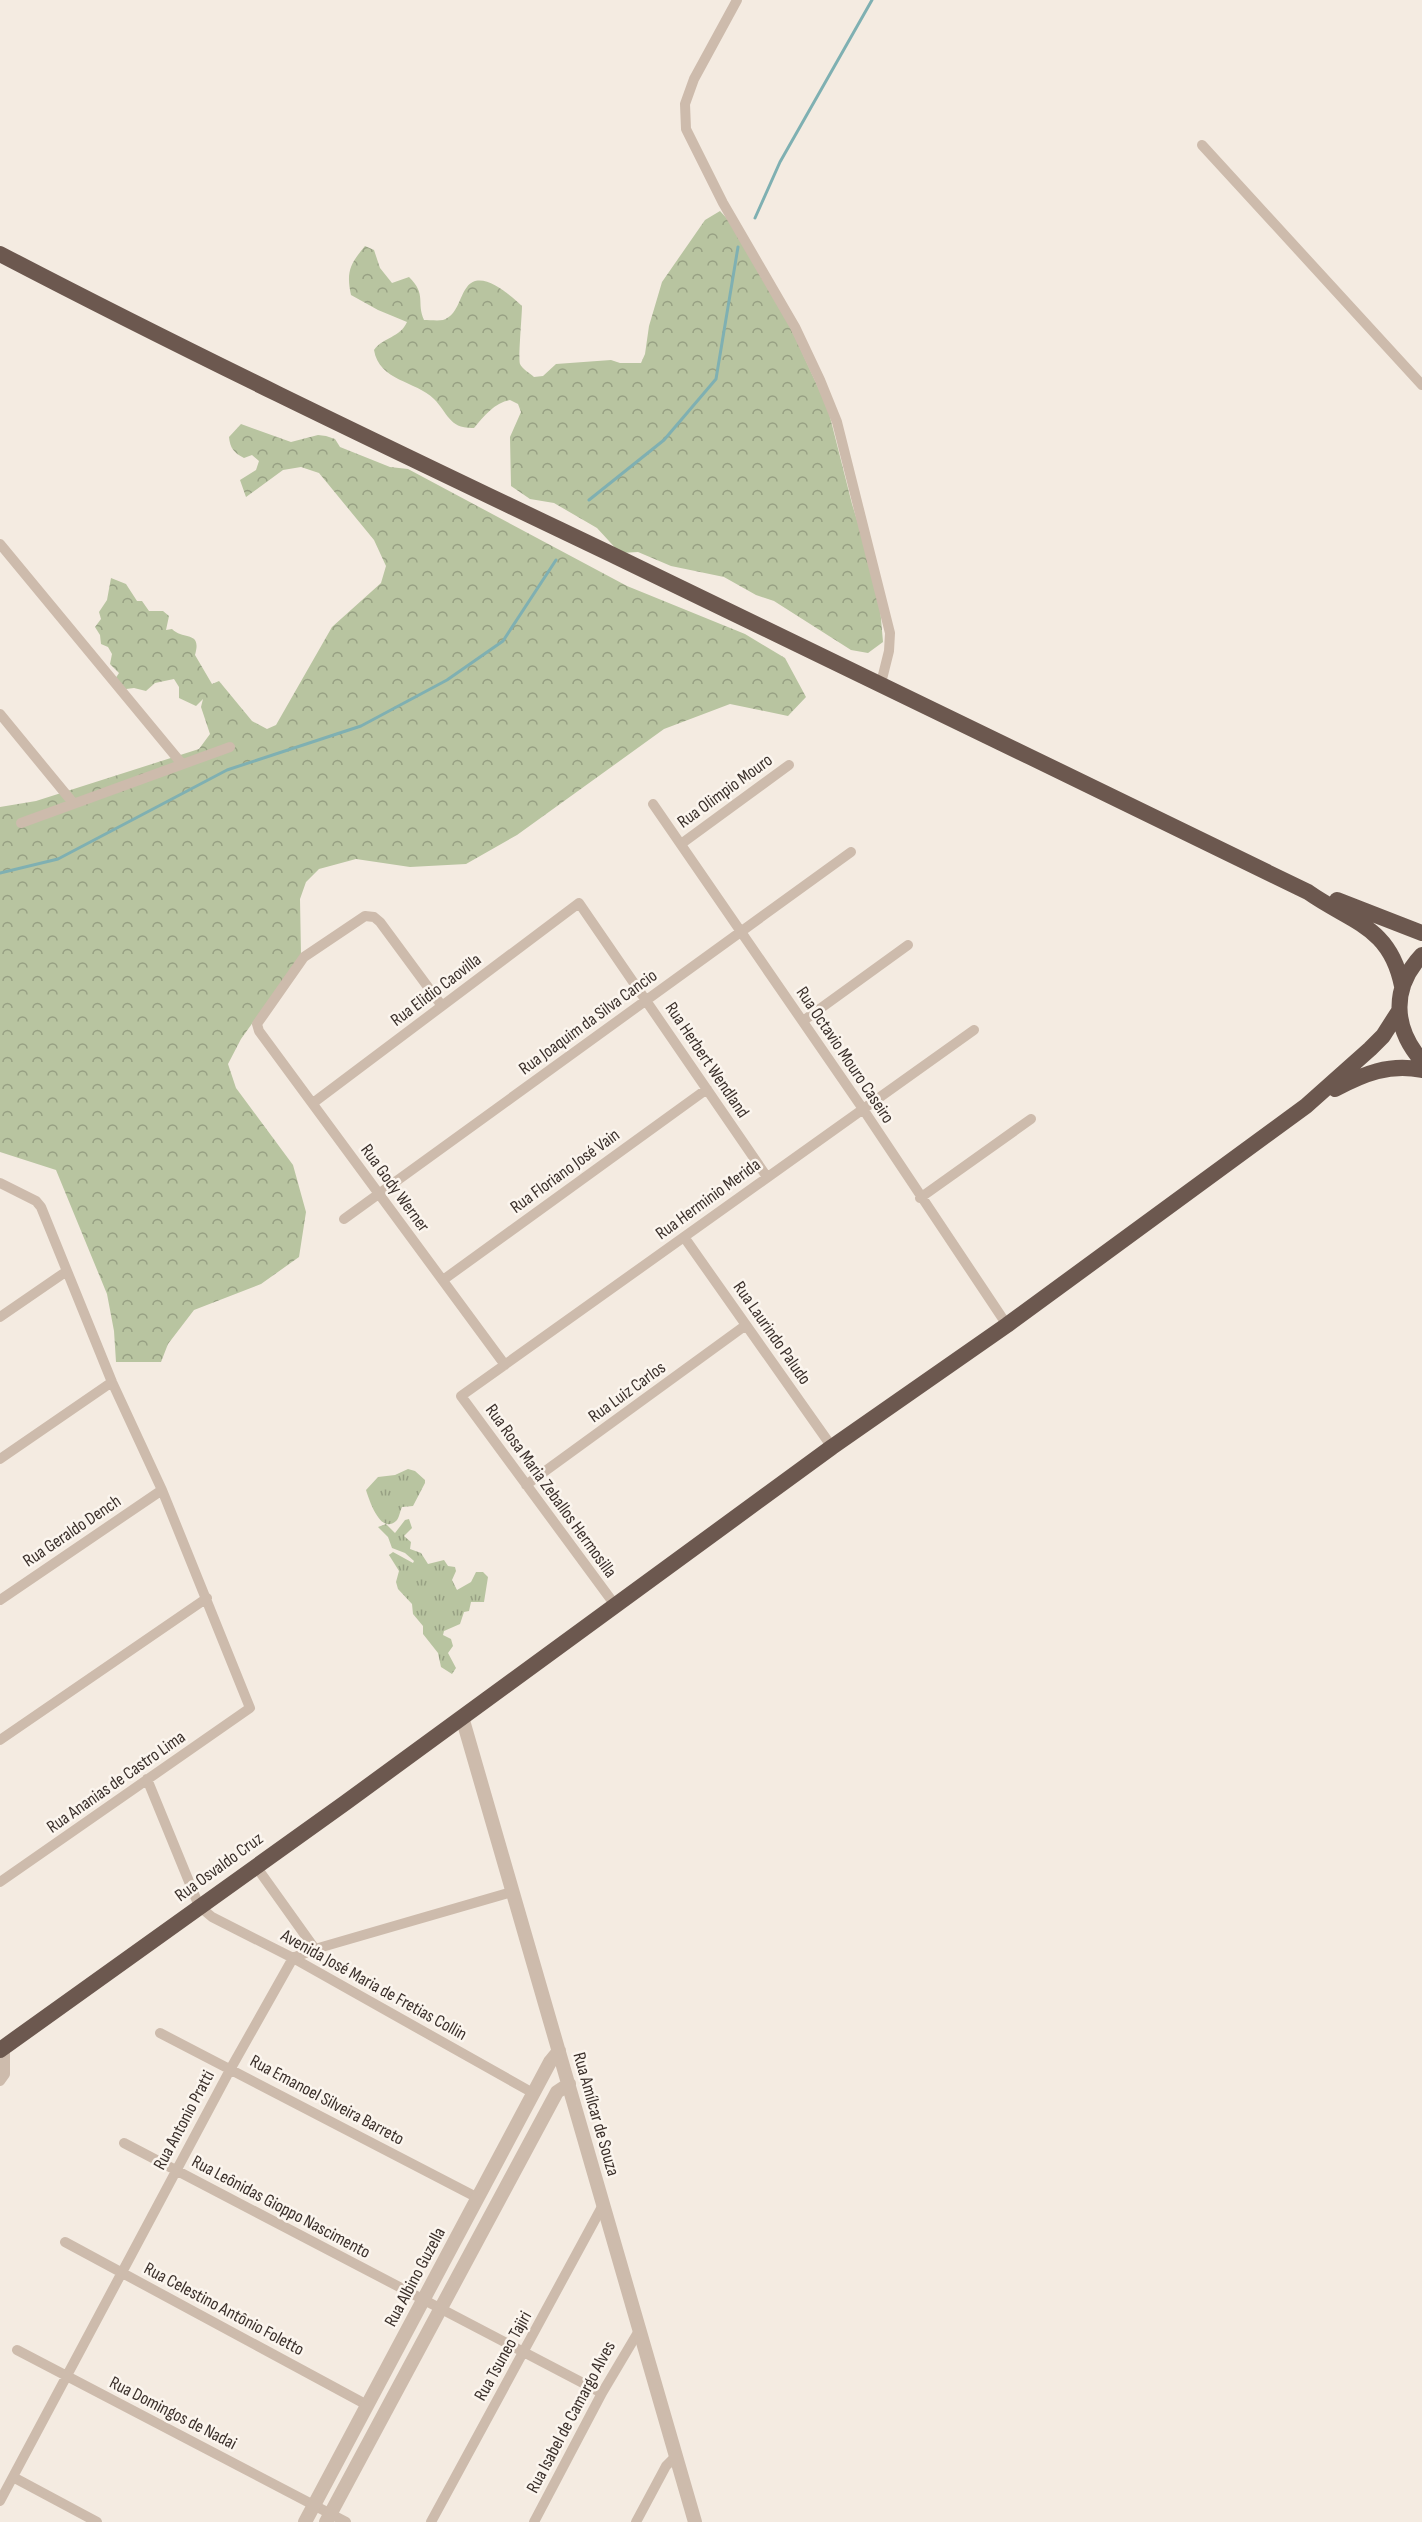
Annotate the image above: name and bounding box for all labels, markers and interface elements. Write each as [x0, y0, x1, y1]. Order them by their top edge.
street label: Rua Olimpio Mouro [673, 749, 777, 833]
street label: Rua Elidio Caovilla [387, 949, 485, 1031]
street label: Rua Joaquim da Silva Cancio [515, 965, 661, 1079]
street label: Rua Octavio Mouro Caseiro [792, 983, 898, 1127]
street label: Rua Herbert Wendland [661, 998, 753, 1122]
street label: Rua Floriano José Vain [506, 1124, 624, 1218]
street label: Rua Gody Werner [356, 1140, 434, 1236]
street label: Rua Herminio Merida [652, 1154, 765, 1244]
street label: Rua Laurindo Paludo [729, 1277, 815, 1389]
street label: Rua Luiz Carlos [584, 1357, 670, 1427]
street label: Rua Rosa Maria Zeballos Hermosilla [481, 1400, 621, 1582]
street label: Rua Geraldo Dench [19, 1491, 125, 1571]
street label: Rua Ananias de Castro Lima [43, 1726, 189, 1838]
street label: Rua Osvaldo Cruz [171, 1828, 267, 1906]
street label: Avenida José Maria de Fretias Collin [277, 1925, 471, 2045]
street label: Rua Emanoel Silveira Barreto [246, 2050, 408, 2150]
street label: Rua Amílcar de Souza [568, 2050, 624, 2178]
street label: Rua Antonio Pratti [149, 2067, 219, 2173]
street label: Rua Leônidas Gioppo Nascimento [188, 2151, 374, 2263]
street label: Rua Albino Guzella [380, 2224, 450, 2330]
street label: Rua Celestino Antônio Foletto [140, 2258, 308, 2360]
street label: Rua Tsuneo Tajiri [470, 2307, 536, 2405]
street label: Rua Isabel de Camargo Alves [522, 2338, 620, 2496]
street label: Rua Domingos de Nadai [106, 2372, 240, 2454]

